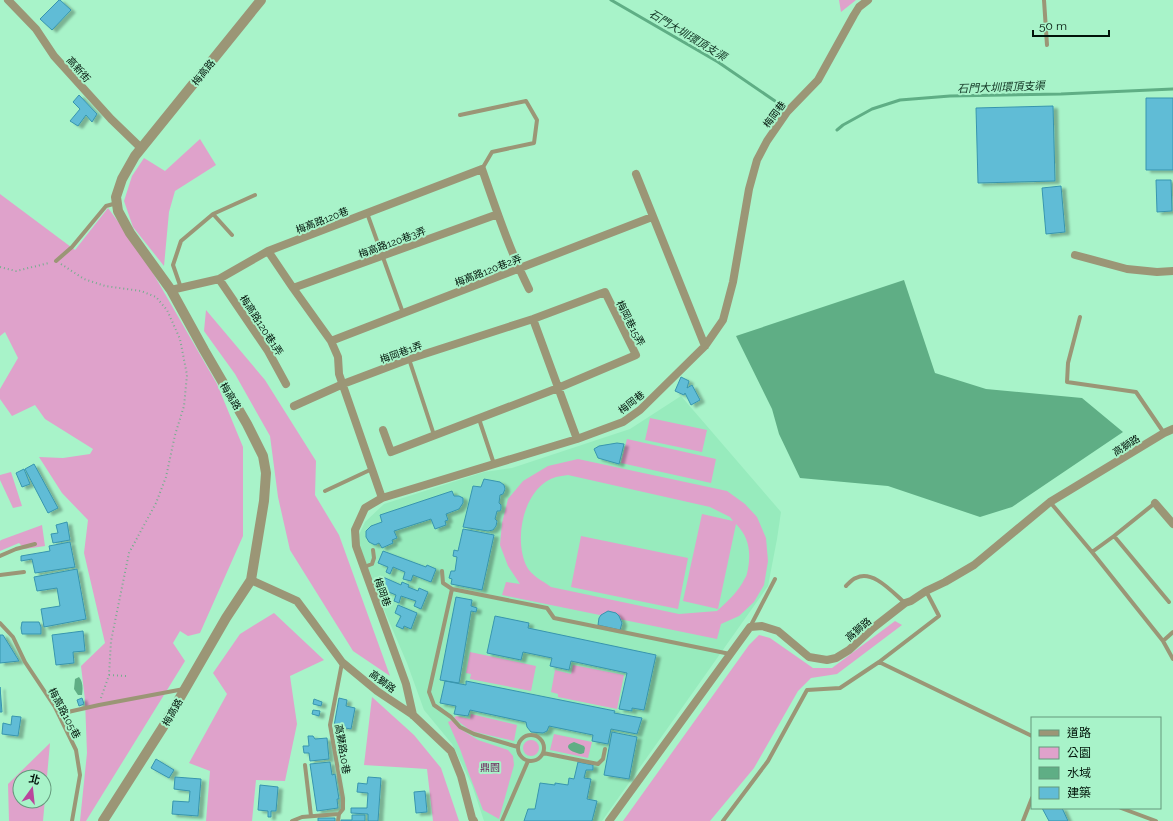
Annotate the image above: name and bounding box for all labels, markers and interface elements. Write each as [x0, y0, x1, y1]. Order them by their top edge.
water label: 石門大圳環頂支渠 [647, 7, 731, 65]
scale bar [1033, 12, 1109, 38]
text: 50 m [1039, 19, 1067, 33]
street label: 高新街 [65, 55, 93, 84]
street label: 梅高路 [190, 57, 217, 87]
water label: 石門大圳環頂支渠 [957, 79, 1047, 96]
street label: 梅岡巷 [761, 99, 788, 130]
street label: 梅高路120巷 [294, 205, 350, 236]
street label: 梅高路120巷3弄 [357, 225, 427, 260]
street label: 梅高路120巷2弄 [453, 253, 523, 288]
street label: 梅高路120巷1弄 [238, 293, 285, 358]
street label: 梅岡巷15弄 [614, 299, 647, 348]
street label: 梅岡巷1弄 [378, 340, 424, 365]
street label: 梅高路 [218, 381, 243, 412]
street label: 梅岡巷 [616, 389, 647, 416]
street label: 高獅路 [1111, 433, 1142, 458]
street label: 梅岡巷 [372, 576, 393, 608]
street label: 高獅路 [843, 615, 873, 643]
street label: 高獅路 [367, 668, 398, 695]
street label: 梅高路105巷 [47, 686, 83, 740]
street label: 梅高路 [160, 697, 185, 728]
legend [1031, 717, 1161, 809]
street label: 高獅路10巷 [333, 723, 352, 775]
text: 道路 [1067, 726, 1091, 740]
text: 公園 [1067, 746, 1091, 760]
park label: 鼎園 [480, 762, 500, 773]
text: 水域 [1067, 766, 1091, 780]
north arrow [12, 769, 52, 809]
text: 北 [27, 772, 41, 788]
text: 建築 [1067, 786, 1091, 800]

